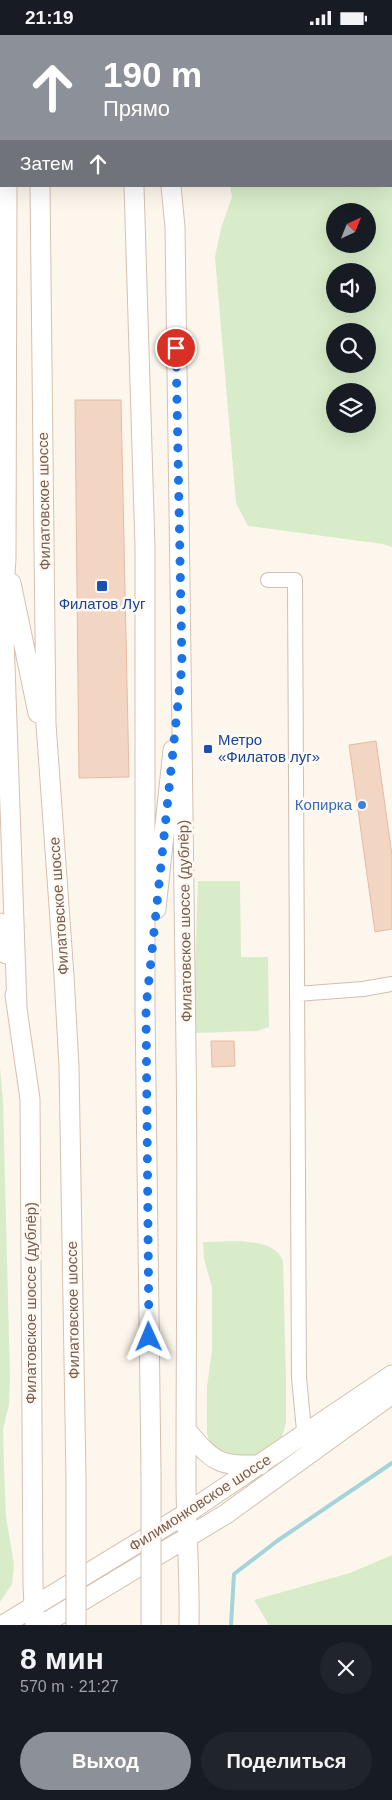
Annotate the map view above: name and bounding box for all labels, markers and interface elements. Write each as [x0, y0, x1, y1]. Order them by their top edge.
text: 21:19 [25, 7, 74, 28]
icon: ahead [20, 55, 85, 120]
text: 190 m [103, 55, 202, 94]
text: Прямо [103, 96, 170, 121]
icon: ahead [84, 150, 112, 178]
text: Затем [20, 153, 74, 174]
north arrow [326, 203, 376, 253]
map controls [326, 203, 376, 433]
button: sound [326, 263, 376, 313]
button: search [326, 323, 376, 373]
pin [155, 327, 197, 369]
icon: arrive [162, 334, 190, 362]
button: layers [326, 383, 376, 433]
street label: Филатовское шоссе [34, 432, 53, 570]
marker: Филатов Луг [95, 579, 109, 593]
place label: Филатов Луг [59, 595, 146, 612]
place label: Метро «Филатов луг» [218, 731, 320, 765]
marker: Метро «Филатов луг» [202, 743, 214, 755]
place label: Копирка [295, 796, 353, 813]
marker: Копирка [356, 799, 368, 811]
street label: Филатовское шоссе (дублёр) [174, 820, 195, 1022]
street label: Филатовское шоссе [45, 837, 72, 976]
street label: Филатовское шоссе (дублёр) [22, 1202, 39, 1404]
street label: Филатовское шоссе [63, 1241, 82, 1379]
position arrow [122, 1310, 174, 1362]
street label: Филимонковское шоссе [126, 1450, 274, 1555]
text: 8 мин [20, 1642, 104, 1675]
button: close [320, 1642, 372, 1694]
text: 570 m · 21:27 [20, 1678, 119, 1695]
button: Выход [20, 1732, 191, 1790]
button: Поделиться [201, 1732, 372, 1790]

